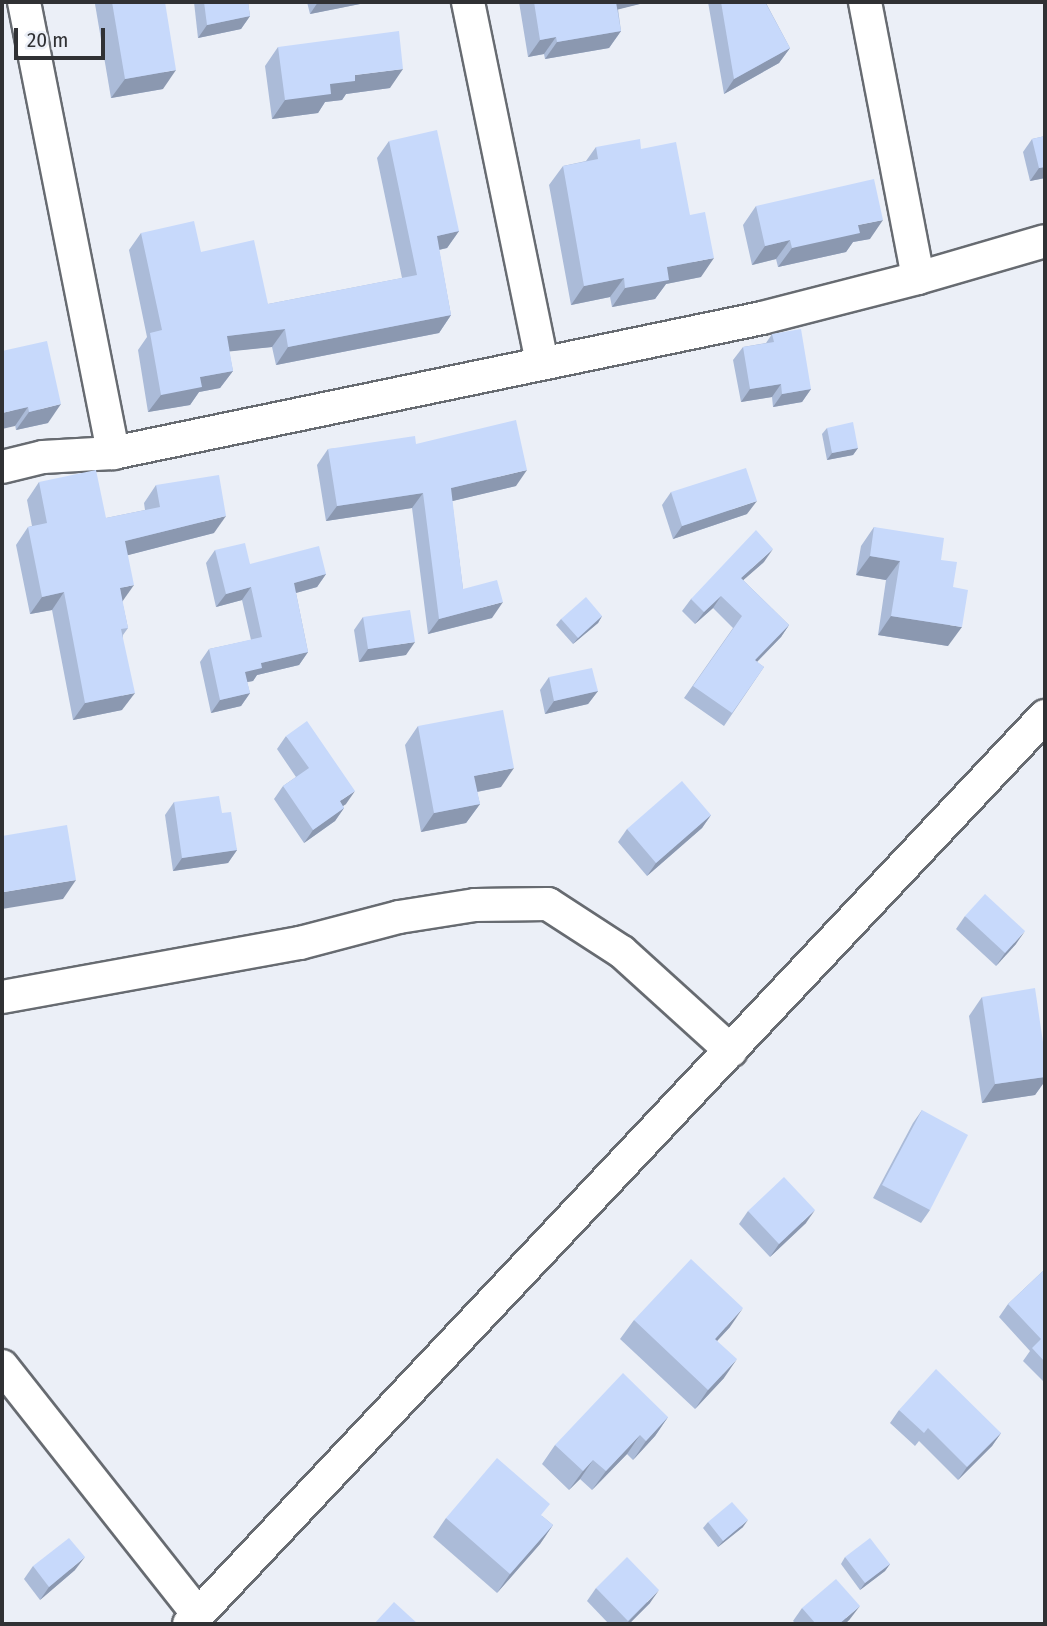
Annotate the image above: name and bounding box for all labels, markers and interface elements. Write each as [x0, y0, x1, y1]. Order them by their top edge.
scale bar [18, 14, 108, 58]
text: 20 m [27, 27, 68, 53]

